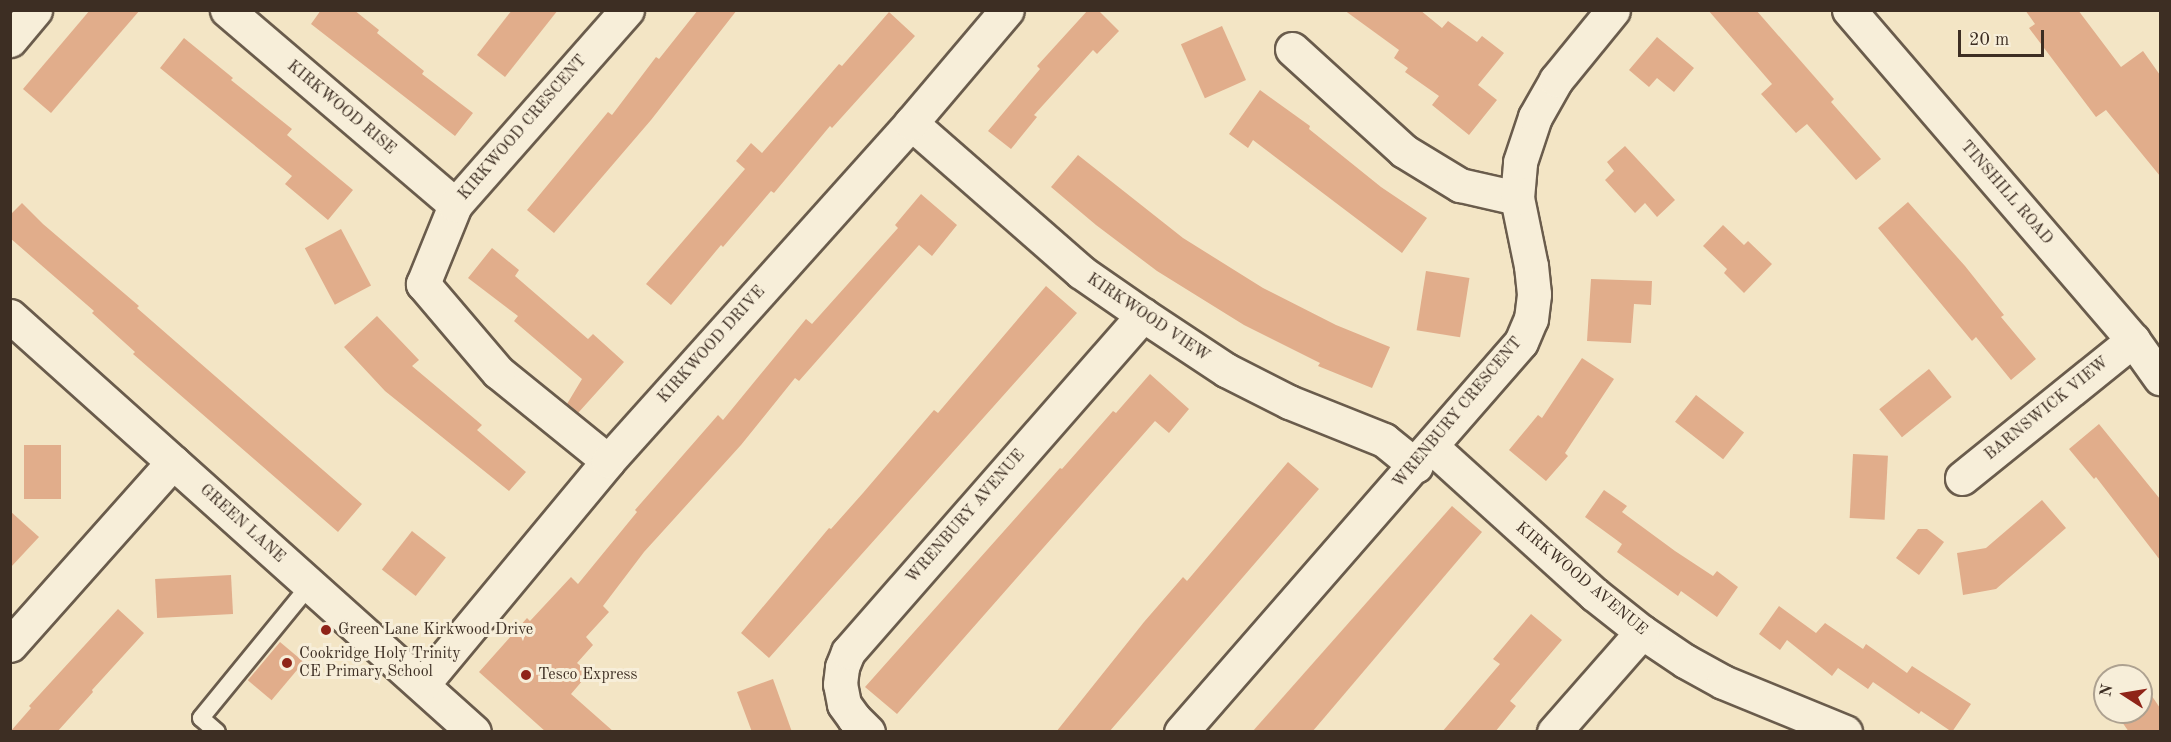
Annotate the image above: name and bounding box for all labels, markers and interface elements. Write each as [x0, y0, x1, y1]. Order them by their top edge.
scale bar [1961, 18, 2046, 56]
text: 20 m [1969, 31, 2009, 49]
street label: KIRKWOOD CRESCENT [455, 52, 591, 204]
street label: KIRKWOOD RISE [283, 57, 399, 159]
street label: TINSHILL ROAD [1956, 137, 2056, 249]
street label: KIRKWOOD VIEW [1083, 270, 1213, 366]
street label: KIRKWOOD DRIVE [654, 282, 770, 408]
street label: WRENBURY CRESCENT [1389, 334, 1527, 492]
street label: BARNSWICK VIEW [1981, 353, 2113, 465]
street label: WRENBURY AVENUE [903, 446, 1029, 588]
street label: GREEN LANE [195, 481, 289, 567]
street label: KIRKWOOD AVENUE [1511, 518, 1651, 640]
place label: Green Lane Kirkwood Drive [338, 620, 533, 640]
marker: Green Lane Kirkwood Drive [319, 623, 333, 637]
place label: Cookridge Holy Trinity CE Primary School [299, 644, 461, 682]
marker: Cookridge Holy Trinity CE Primary School [280, 656, 294, 670]
north arrow [2093, 664, 2153, 724]
place label: Tesco Express [538, 665, 637, 685]
marker: Tesco Express [519, 668, 533, 682]
text: N [2098, 683, 2116, 698]

